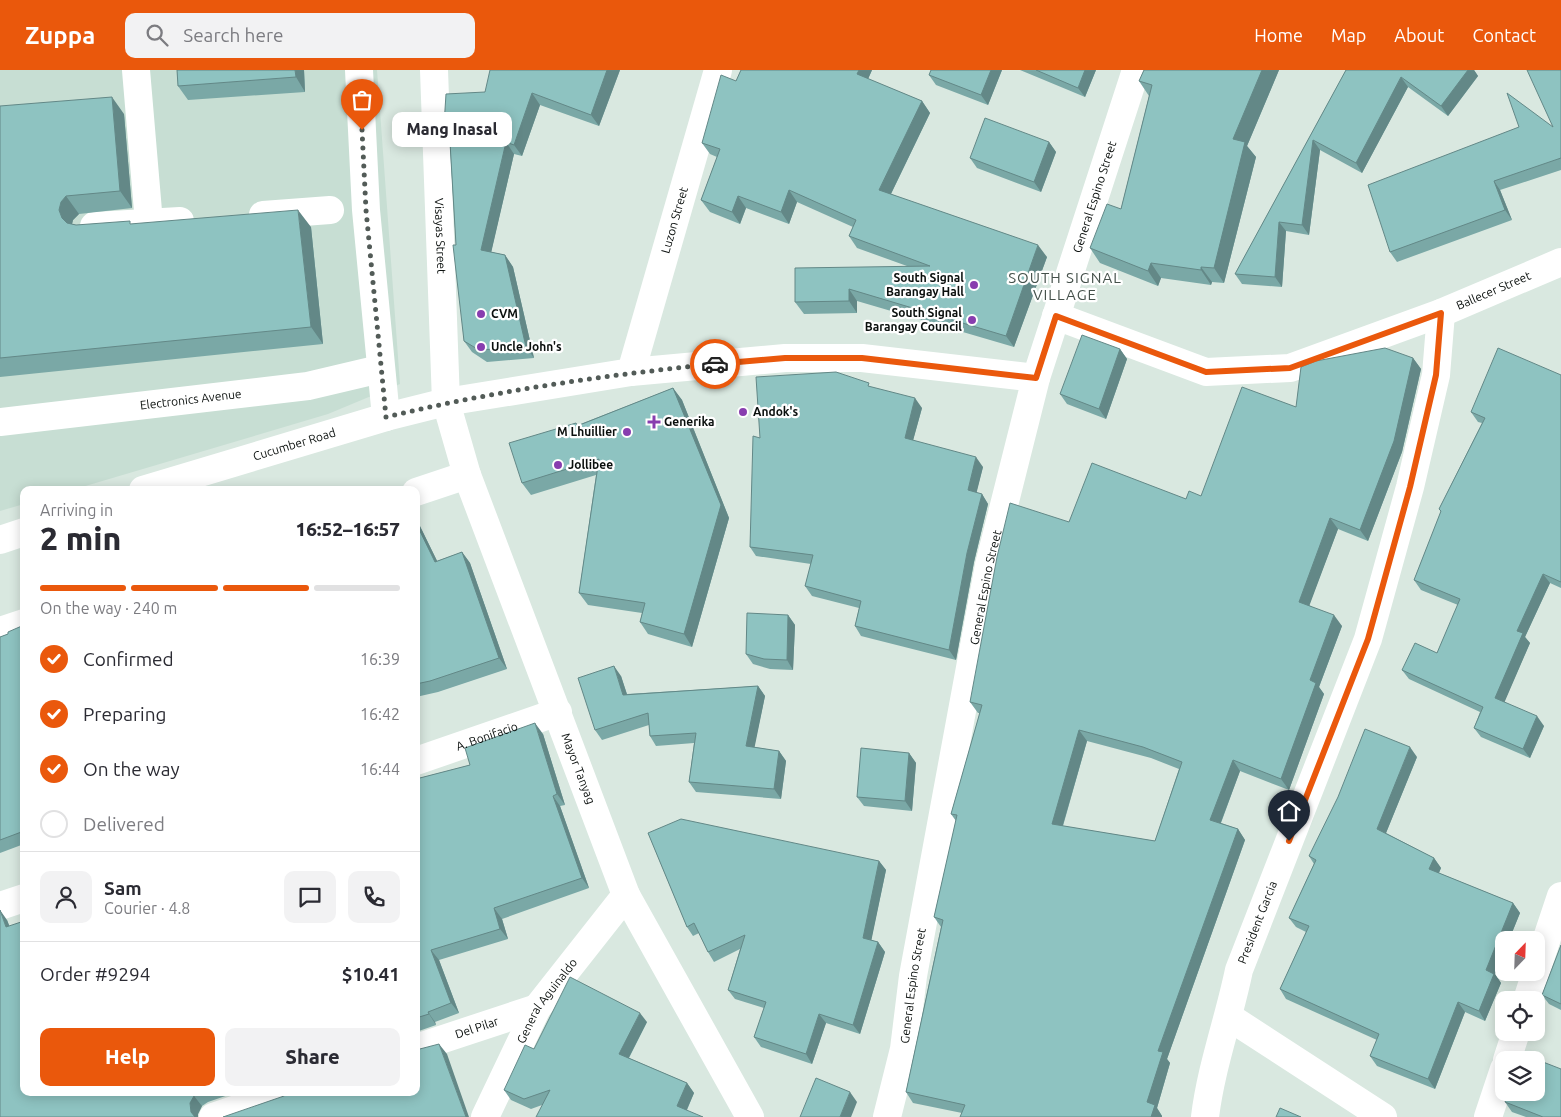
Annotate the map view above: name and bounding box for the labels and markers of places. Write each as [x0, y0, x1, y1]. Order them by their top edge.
pin [341, 79, 383, 130]
callout: Mang Inasal [392, 112, 512, 148]
place label: South Signal Barangay Hall [886, 271, 964, 298]
marker: South Signal Barangay Hall [968, 279, 980, 291]
place label: South Signal Barangay Council [865, 306, 962, 333]
place label: CVM [491, 307, 518, 320]
marker: CVM [475, 308, 487, 320]
marker: South Signal Barangay Council [966, 314, 978, 326]
place label: Uncle John's [491, 340, 562, 353]
marker: Uncle John's [475, 341, 487, 353]
place label: Andok's [753, 405, 799, 418]
marker: Andok's [737, 406, 749, 418]
place label: Generika [664, 415, 715, 428]
marker: Generika [648, 416, 660, 428]
place label: M Lhuillier [557, 425, 617, 438]
marker: M Lhuillier [621, 426, 633, 438]
place label: Jollibee [568, 458, 613, 471]
marker: Jollibee [552, 459, 564, 471]
pin [1268, 790, 1310, 841]

